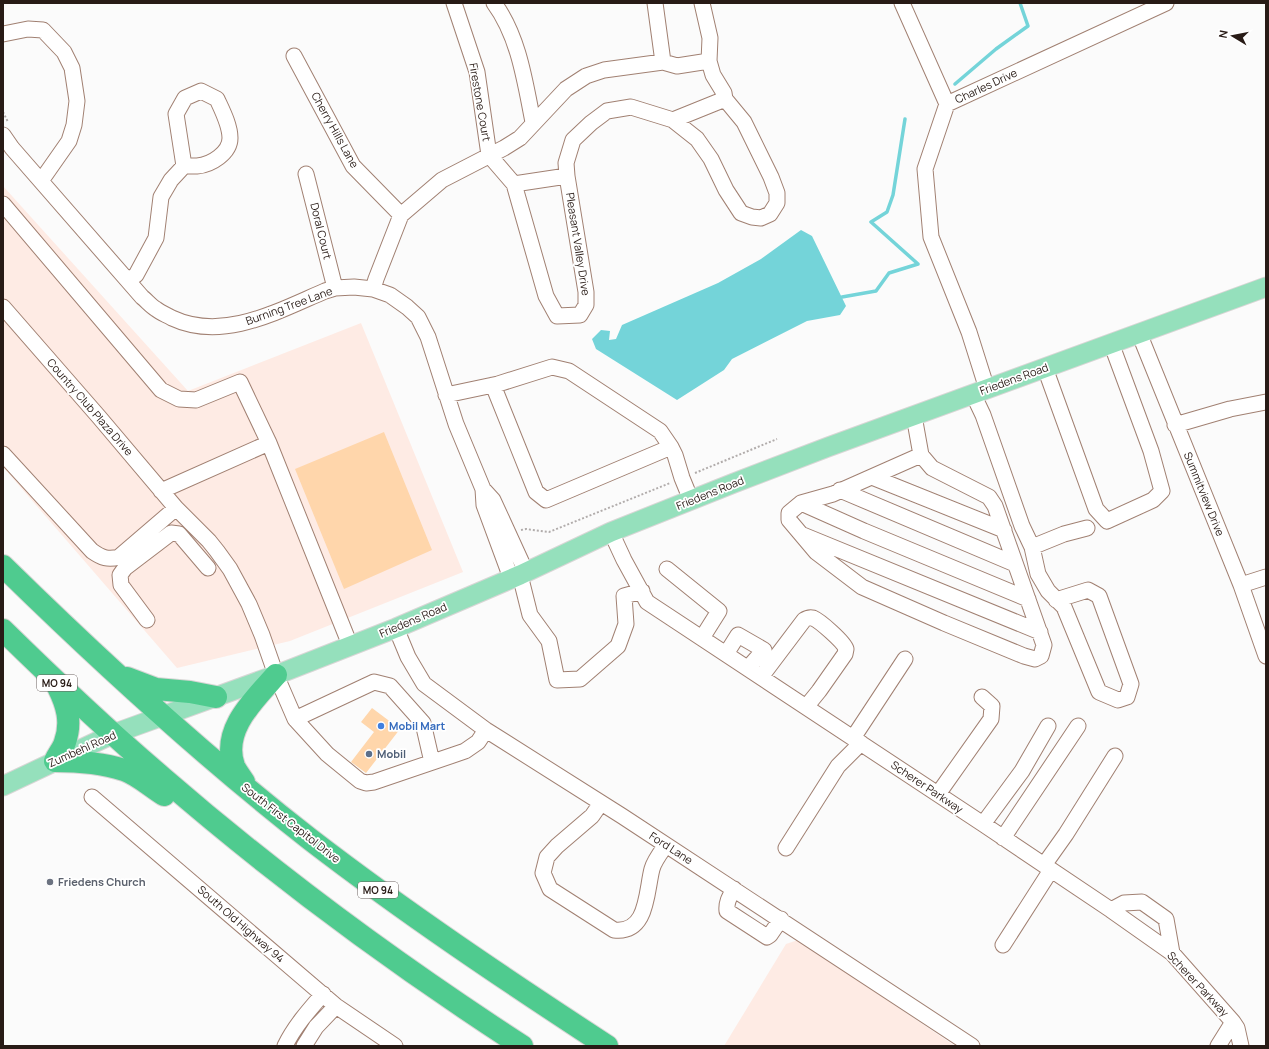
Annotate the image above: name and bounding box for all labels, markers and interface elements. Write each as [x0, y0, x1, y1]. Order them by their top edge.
north arrow [1213, 16, 1253, 56]
text: N [1215, 29, 1231, 39]
street label: Firestone Court [466, 62, 495, 142]
street label: Charles Drive [952, 64, 1020, 107]
street label: Cherry Hills Lane [308, 89, 363, 171]
street label: Pleasant Valley Drive [563, 191, 594, 297]
street label: Doral Court [307, 201, 336, 261]
street label: Burning Tree Lane [243, 283, 335, 328]
street label: Country Club Plaza Drive [44, 355, 137, 459]
street label: Friedens Road [977, 359, 1050, 398]
street label: Summitview Drive [1181, 449, 1228, 539]
street label: Friedens Road [674, 472, 746, 513]
street label: Friedens Road [377, 599, 449, 640]
road number: MO 94 [37, 675, 77, 691]
place label: Mobil Mart [389, 718, 445, 733]
marker: Mobil Mart [376, 721, 386, 731]
street label: Zumbehl Road [45, 727, 118, 770]
place label: Mobil [377, 746, 406, 761]
marker: Mobil [364, 749, 374, 759]
street label: Scherer Parkway [888, 757, 966, 816]
street label: South First Capitol Drive [239, 779, 344, 866]
street label: Ford Lane [647, 828, 696, 868]
place label: Friedens Church [58, 874, 146, 889]
marker: Friedens Church [45, 877, 55, 887]
street label: South Old Highway 94 [195, 882, 288, 966]
road number: MO 94 [358, 882, 398, 898]
street label: Scherer Parkway [1164, 948, 1233, 1020]

